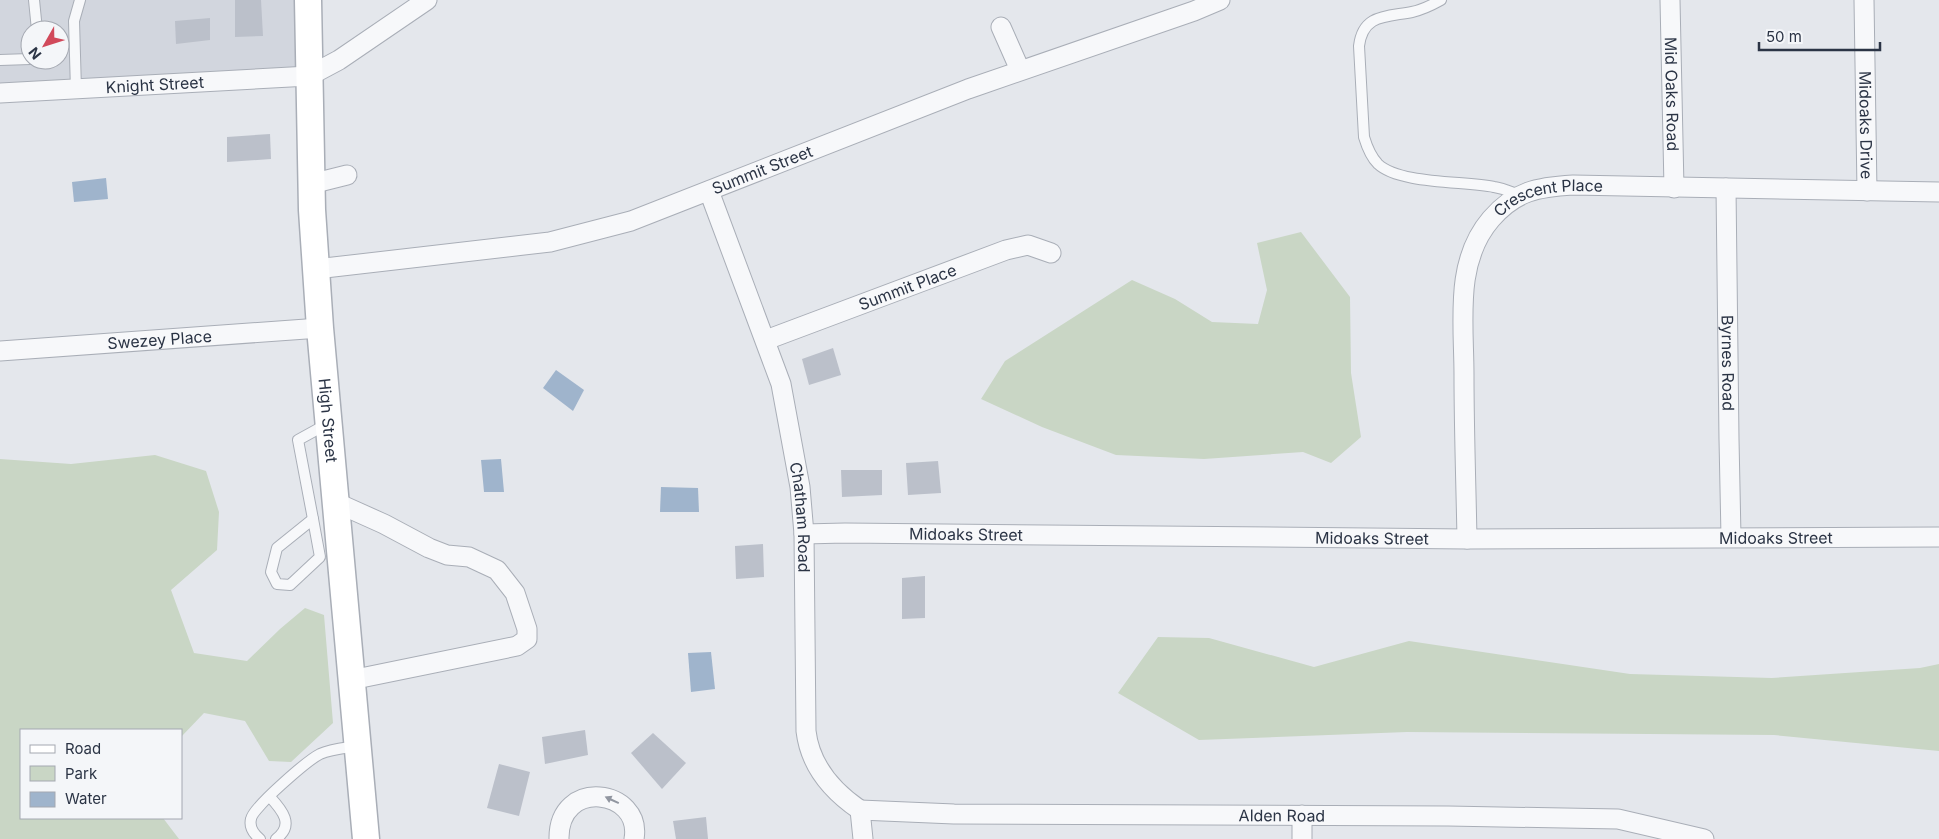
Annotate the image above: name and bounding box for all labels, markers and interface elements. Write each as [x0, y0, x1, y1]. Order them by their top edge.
north arrow [20, 20, 70, 70]
scale bar [1759, 20, 1880, 52]
text: 50 m [1766, 27, 1802, 46]
street label: Mid Oaks Road [1661, 37, 1683, 151]
text: N [25, 44, 44, 63]
street label: Midoaks Drive [1855, 71, 1877, 179]
street label: Knight Street [105, 72, 204, 97]
street label: Summit Street [709, 141, 815, 198]
street label: Crescent Place [1489, 175, 1603, 221]
street label: Summit Place [856, 260, 959, 314]
street label: Byrnes Road [1718, 315, 1739, 411]
street label: Swezey Place [107, 326, 213, 353]
street label: High Street [315, 377, 342, 463]
street label: Chatham Road [786, 460, 814, 573]
street label: Midoaks Street [909, 524, 1023, 545]
street label: Midoaks Street [1719, 527, 1833, 548]
street label: Midoaks Street [1315, 528, 1429, 549]
legend [20, 729, 182, 819]
text: Road [65, 739, 101, 758]
text: Park [65, 764, 98, 783]
text: Water [65, 789, 107, 808]
one-way arrow [605, 796, 619, 804]
street label: Alden Road [1239, 805, 1325, 826]

